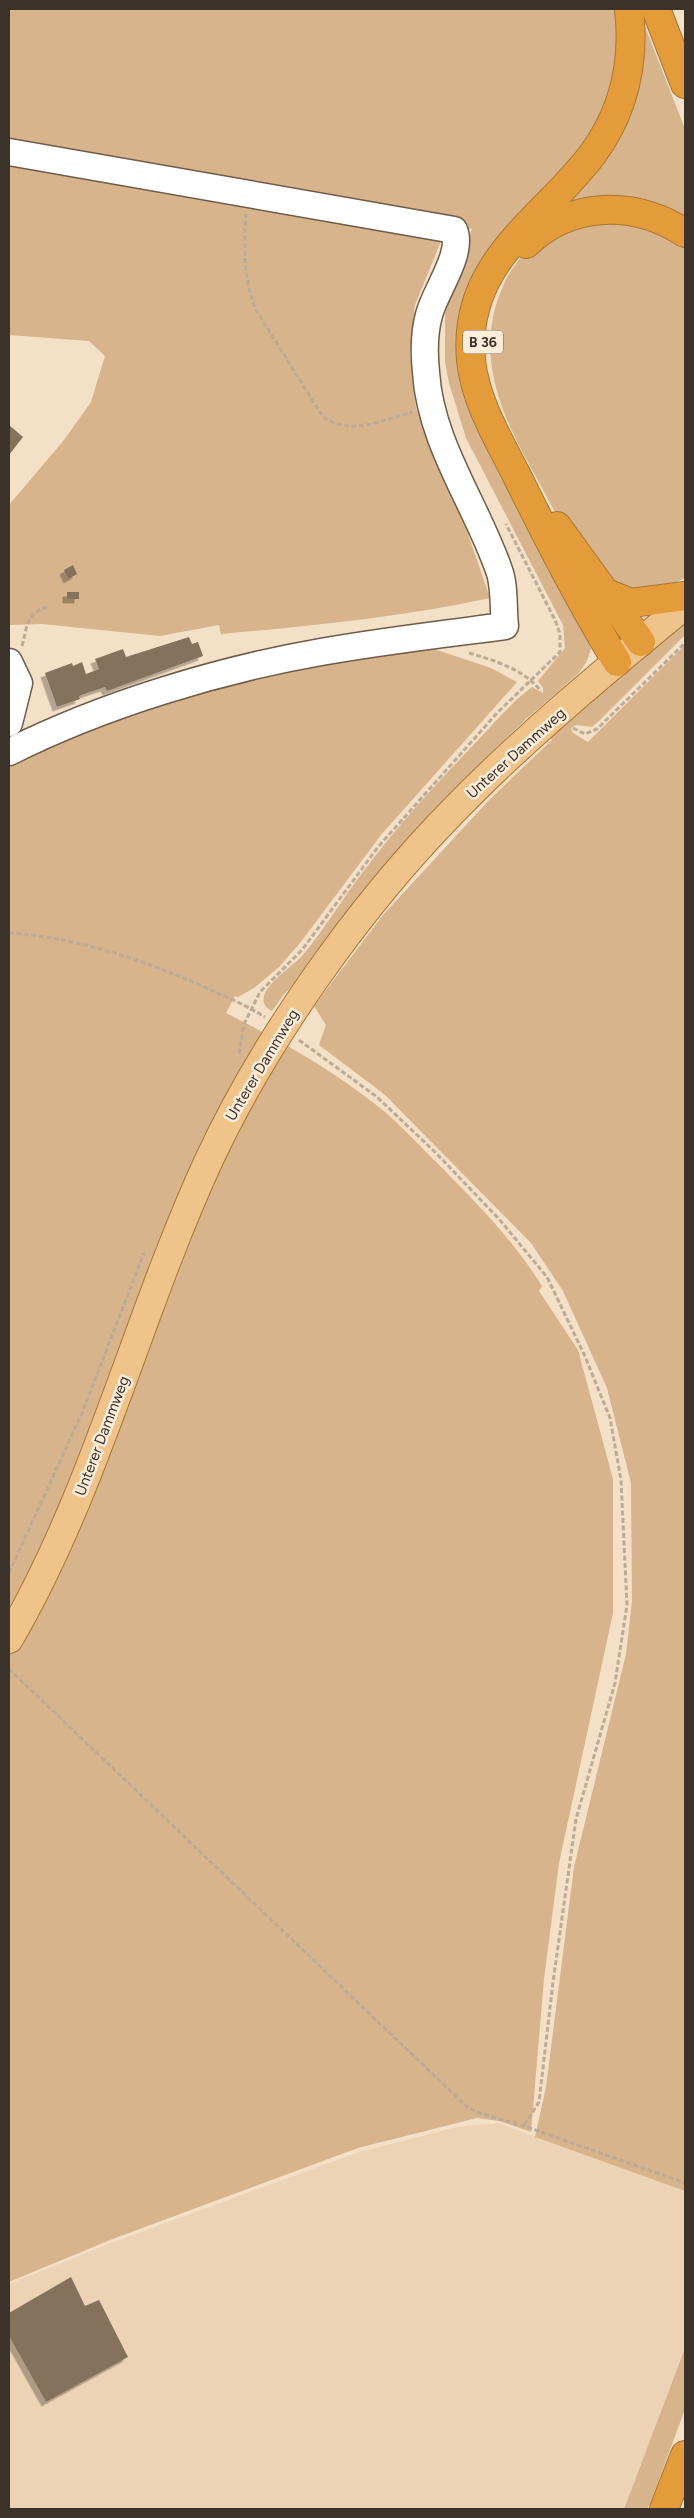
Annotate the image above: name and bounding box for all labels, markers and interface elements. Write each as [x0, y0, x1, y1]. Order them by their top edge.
road number: B 36 [463, 331, 503, 354]
street label: Unterer Dammweg [463, 704, 569, 802]
street label: Unterer Dammweg [222, 1006, 302, 1124]
street label: Unterer Dammweg [71, 1374, 133, 1498]

